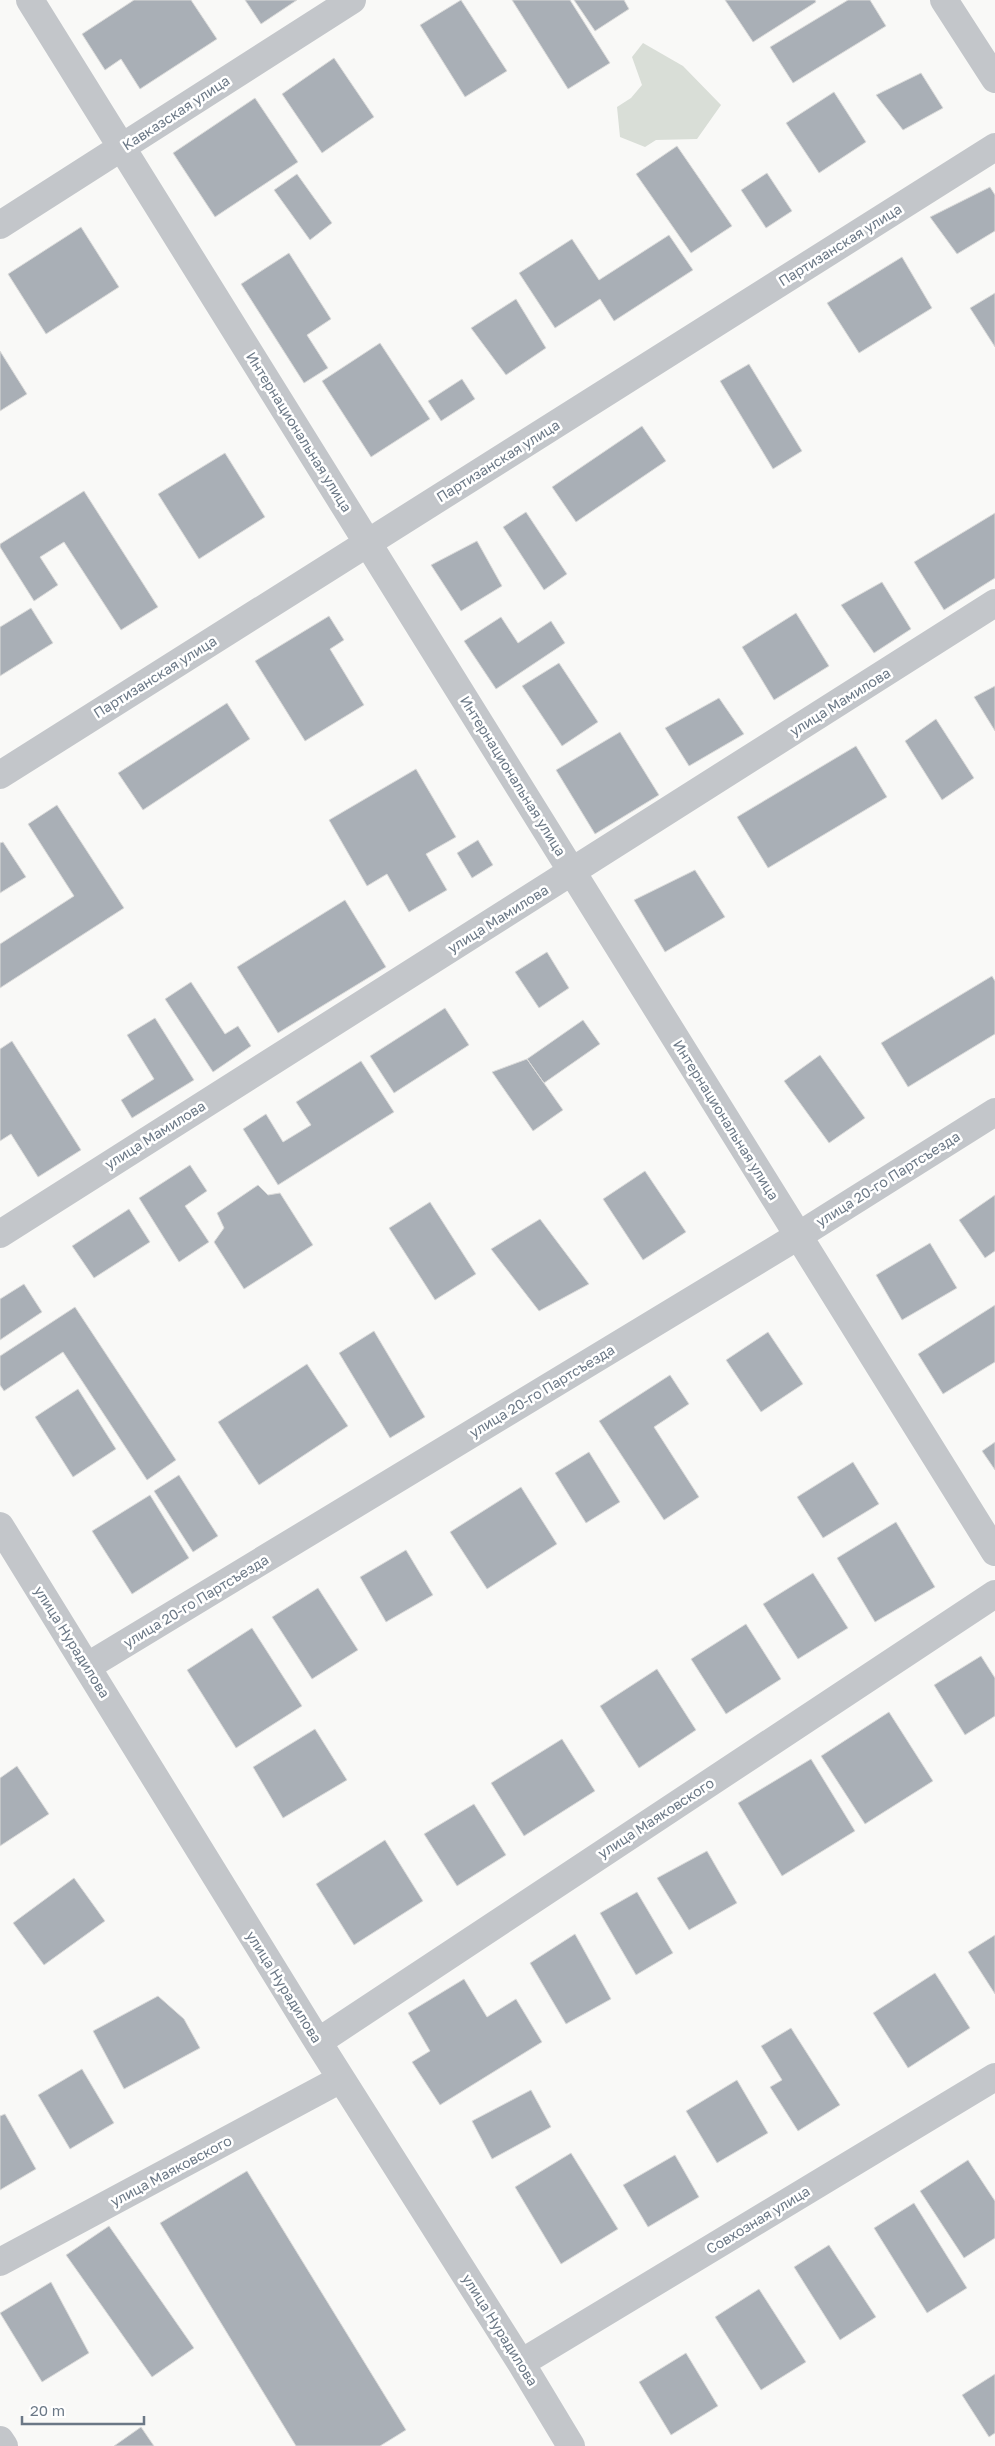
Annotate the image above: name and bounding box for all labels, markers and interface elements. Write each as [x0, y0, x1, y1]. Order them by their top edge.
street label: Кавказская улица [119, 72, 233, 154]
street label: Партизанская улица [775, 200, 904, 289]
street label: Интернациональная улица [243, 349, 356, 515]
street label: Партизанская улица [433, 416, 562, 505]
street label: Партизанская улица [90, 632, 219, 721]
street label: улица Мамилова [786, 664, 893, 739]
street label: Интернациональная улица [457, 693, 570, 859]
street label: улица Мамилова [444, 881, 551, 956]
street label: Интернациональная улица [670, 1037, 783, 1203]
street label: улица Мамилова [101, 1097, 208, 1172]
street label: улица 20-го Партсъезда [813, 1127, 963, 1230]
street label: улица 20-го Партсъезда [466, 1340, 617, 1441]
street label: улица 20-го Партсъезда [120, 1550, 271, 1651]
street label: улица Нурадилова [31, 1583, 114, 1701]
street label: улица Маяковского [594, 1774, 717, 1861]
street label: улица Нурадилова [243, 1928, 326, 2046]
street label: улица Маяковского [107, 2131, 234, 2210]
street label: Совхозная улица [703, 2182, 813, 2257]
street label: улица Нурадилова [459, 2271, 542, 2389]
scale bar [22, 2394, 145, 2426]
text: 20 m [30, 2401, 65, 2419]

